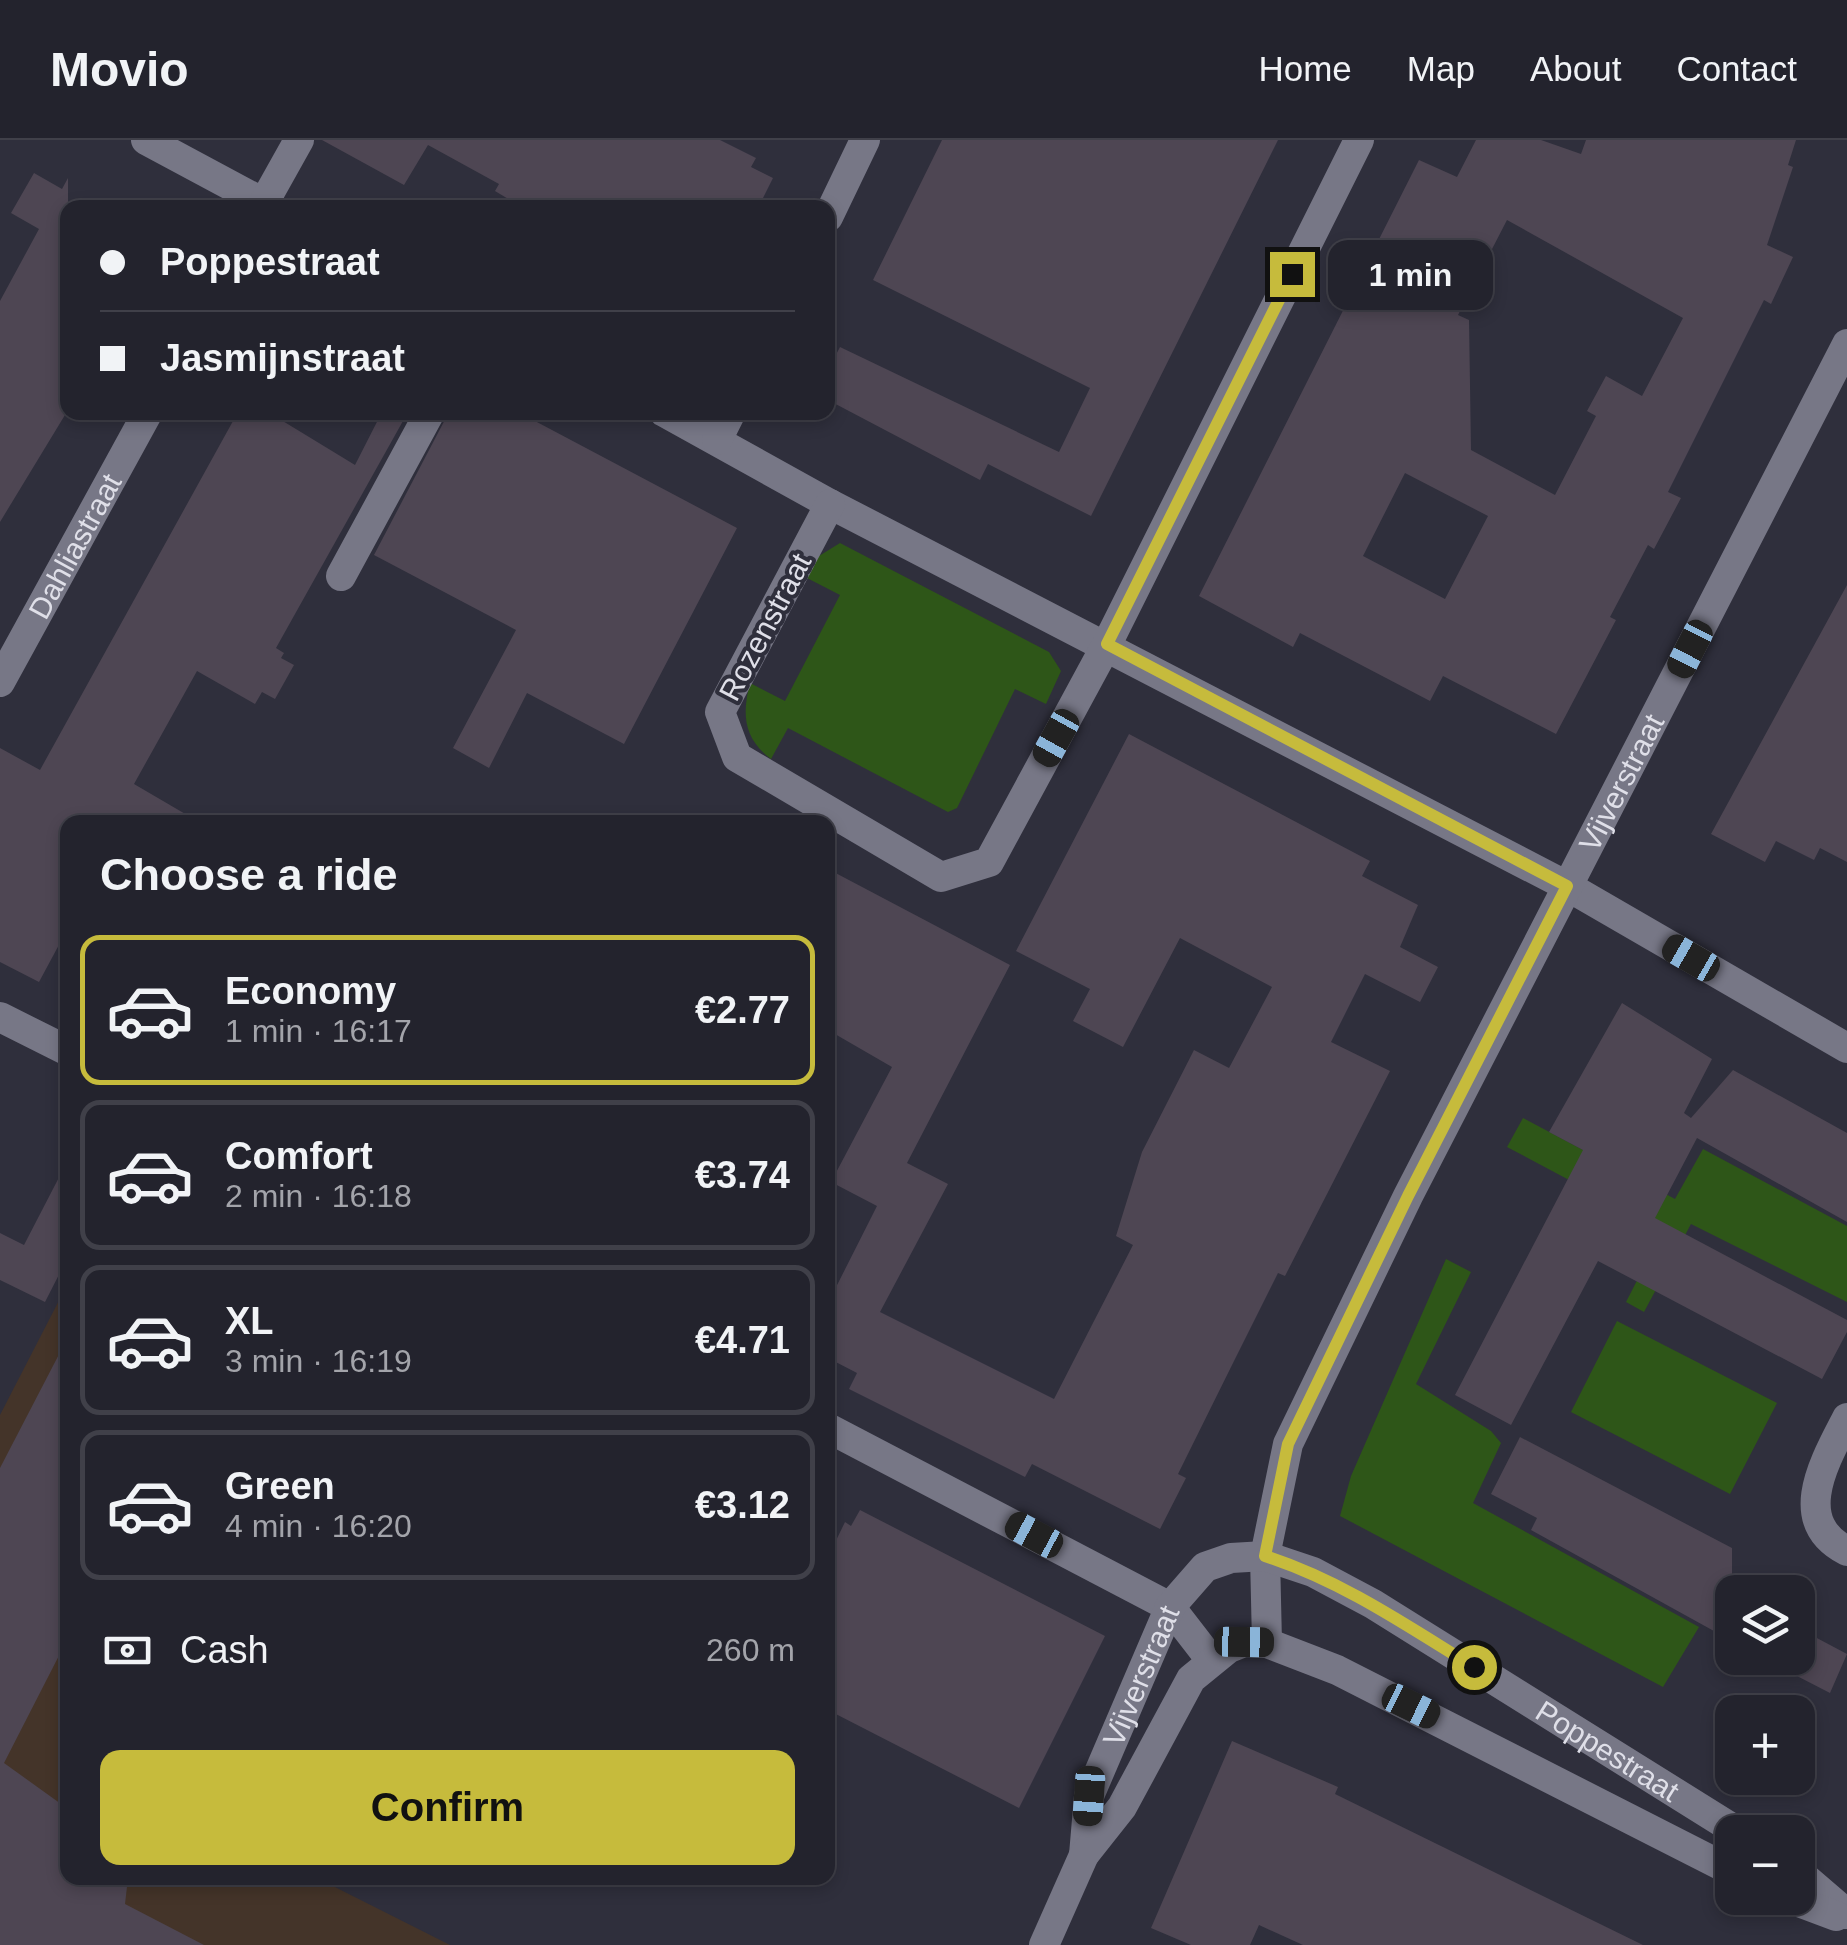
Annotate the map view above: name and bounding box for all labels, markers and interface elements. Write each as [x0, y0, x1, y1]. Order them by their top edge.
text: Movio [50, 43, 189, 96]
text: Home [1258, 49, 1352, 88]
text: Map [1407, 49, 1475, 88]
text: About [1530, 49, 1621, 88]
text: Contact [1676, 49, 1797, 88]
callout: 1 min [1327, 239, 1492, 309]
text: Poppestraat [160, 241, 380, 283]
route end [1270, 252, 1315, 297]
text: 1 min [1369, 257, 1452, 293]
text: Jasmijnstraat [160, 337, 405, 379]
street label: Dahliastraat [22, 467, 128, 624]
street label: Rozenstraat [712, 547, 818, 706]
car [1663, 615, 1717, 683]
car [1028, 704, 1084, 772]
street label: Vijverstraat [1572, 708, 1670, 857]
text: Choose a ride [100, 849, 398, 900]
car [1658, 930, 1724, 986]
icon: car [105, 965, 195, 1055]
text: Economy [225, 970, 396, 1012]
text: €2.77 [695, 989, 790, 1031]
text: 1 min · 16:17 [225, 1013, 412, 1049]
icon: car [105, 1130, 195, 1220]
text: Comfort [225, 1135, 373, 1177]
text: €3.74 [695, 1154, 790, 1196]
text: 2 min · 16:18 [225, 1178, 412, 1214]
icon: car [105, 1295, 195, 1385]
text: XL [225, 1300, 274, 1342]
text: €4.71 [695, 1319, 790, 1361]
text: 3 min · 16:19 [225, 1343, 412, 1379]
icon: car [105, 1460, 195, 1550]
text: Green [225, 1465, 335, 1507]
text: €3.12 [695, 1484, 790, 1526]
text: 4 min · 16:20 [225, 1508, 412, 1544]
car [1000, 1508, 1068, 1562]
map controls [1715, 1575, 1815, 1915]
button: layers [1715, 1575, 1815, 1675]
street label: Vijverstraat [1096, 1600, 1185, 1751]
icon: cash [100, 1623, 155, 1678]
car [1214, 1626, 1274, 1658]
text: Cash [180, 1629, 269, 1671]
text: 260 m [706, 1632, 795, 1668]
route start [1452, 1645, 1497, 1690]
car [1377, 1679, 1445, 1733]
street label: Poppestraat [1530, 1694, 1686, 1808]
button: + [1715, 1695, 1815, 1795]
button: Confirm [100, 1750, 795, 1865]
car [1072, 1765, 1106, 1827]
button: − [1715, 1815, 1815, 1915]

